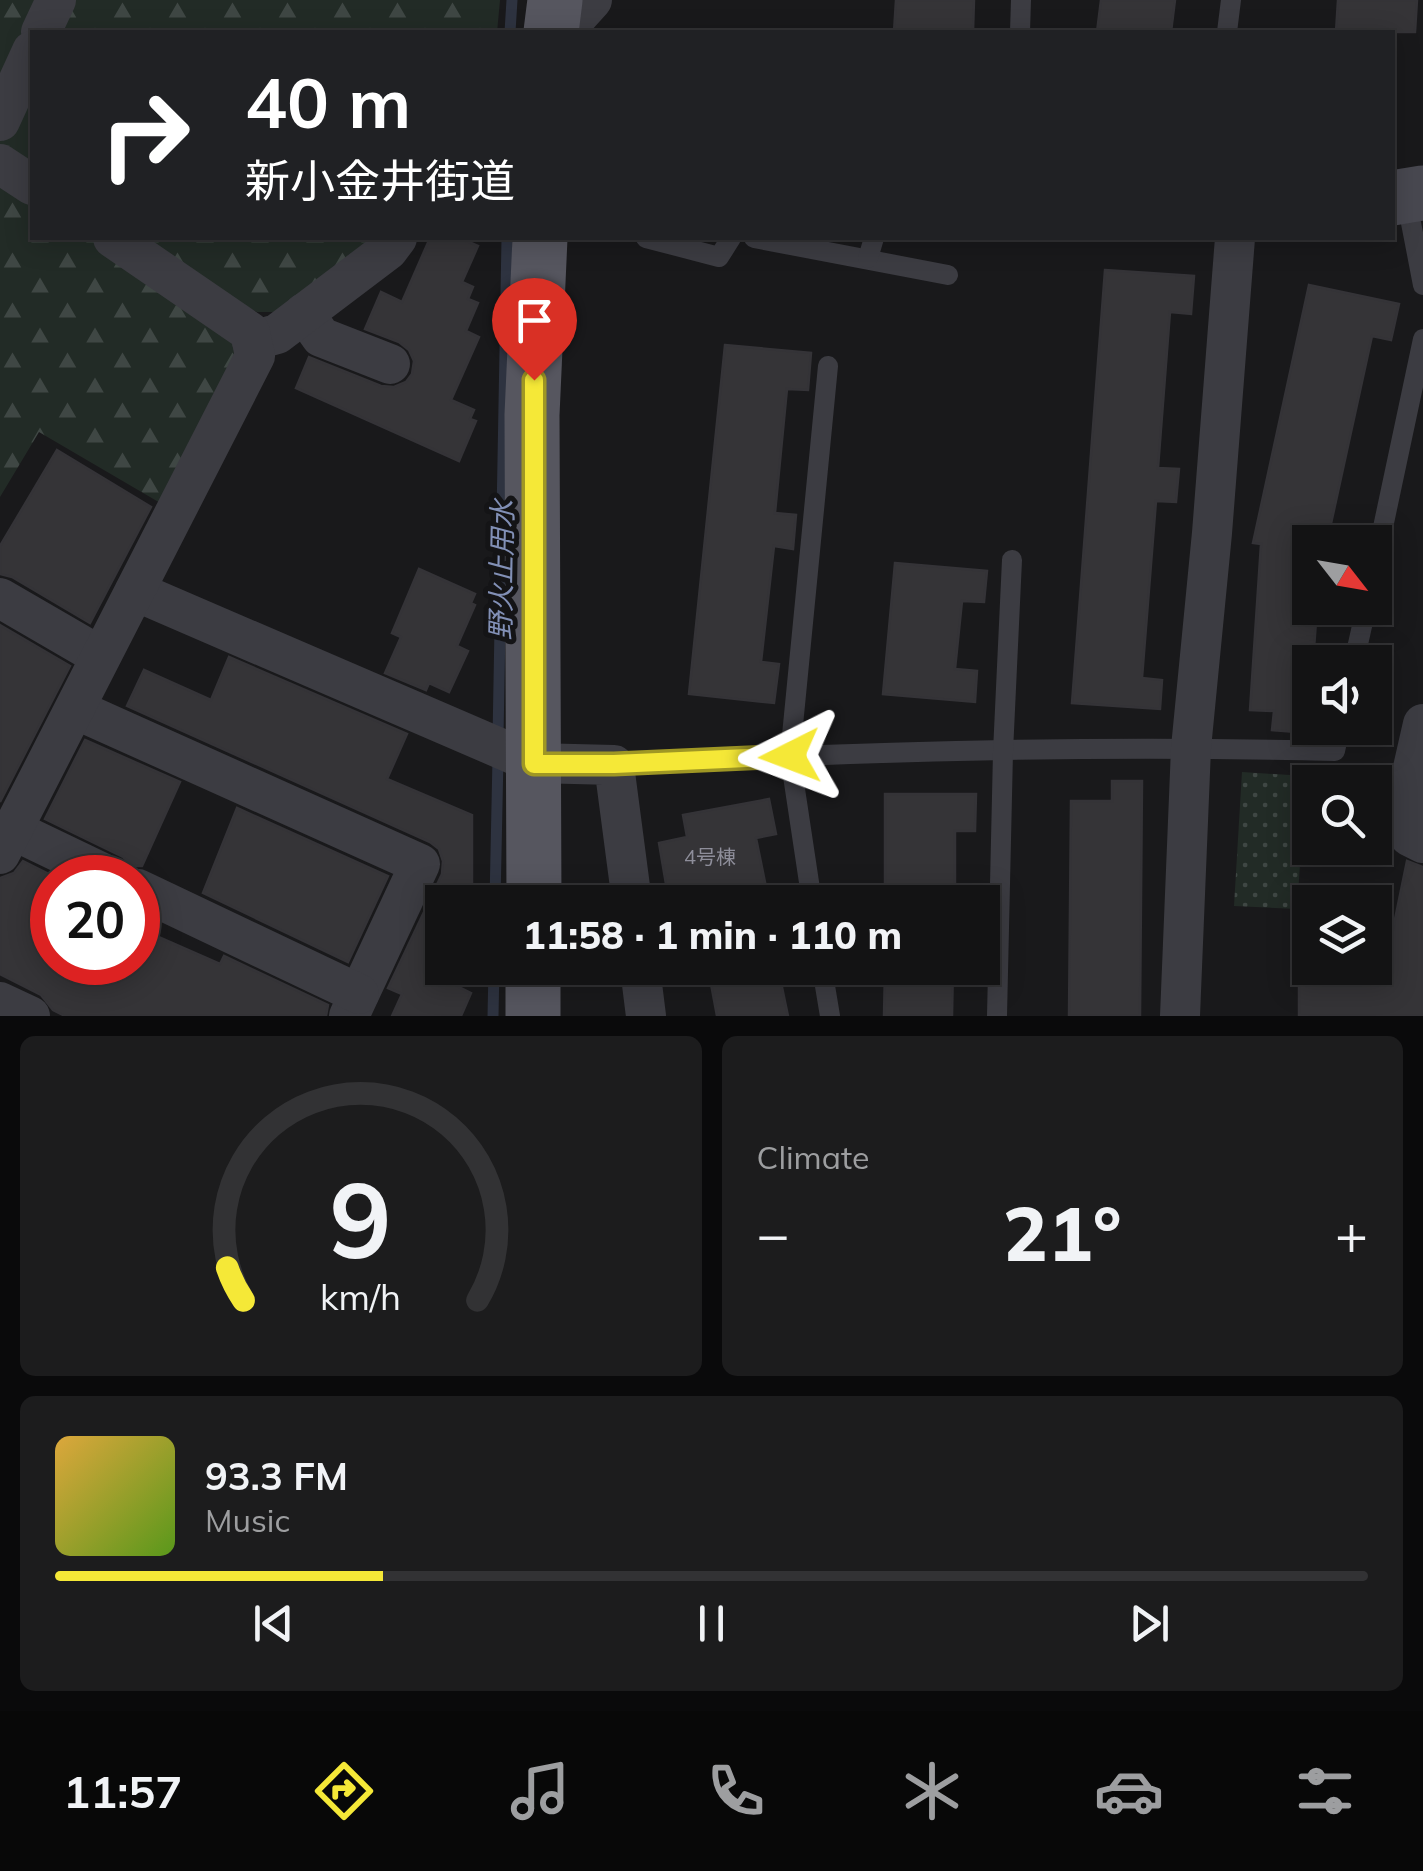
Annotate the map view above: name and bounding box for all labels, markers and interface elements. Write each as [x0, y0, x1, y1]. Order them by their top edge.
text: 40 m [245, 58, 411, 146]
icon: right [80, 70, 210, 200]
text: 新小金井街道 [245, 152, 515, 208]
pin [492, 278, 577, 381]
icon: arrive [507, 293, 562, 348]
water label: 野火止用水 [482, 497, 520, 640]
north arrow [1292, 525, 1392, 625]
map controls [1292, 525, 1392, 985]
button: sound [1292, 645, 1392, 745]
position arrow [738, 704, 842, 808]
button: search [1292, 765, 1392, 865]
house number: 4号棟 [684, 844, 736, 869]
speed limit sign: 20 [30, 855, 160, 985]
button: layers [1292, 885, 1392, 985]
text: 11:58 · 1 min · 110 m [523, 911, 902, 959]
text: Climate [757, 1137, 869, 1177]
text: 9 [330, 1153, 392, 1284]
text: 21° [1003, 1186, 1122, 1280]
text: − [757, 1199, 790, 1268]
text: + [1335, 1199, 1368, 1268]
text: km/h [320, 1274, 401, 1319]
text: 93.3 FM [205, 1452, 348, 1500]
text: Music [205, 1500, 290, 1540]
icon: previous [246, 1596, 301, 1651]
icon: pause [684, 1596, 739, 1651]
icon: next [1122, 1596, 1177, 1651]
icon: directions [309, 1756, 379, 1826]
icon: music [505, 1756, 575, 1826]
icon: phone [701, 1756, 771, 1826]
icon: climate [897, 1756, 967, 1826]
icon: car [1094, 1756, 1164, 1826]
icon: filters [1290, 1756, 1360, 1826]
text: 11:57 [63, 1763, 182, 1819]

